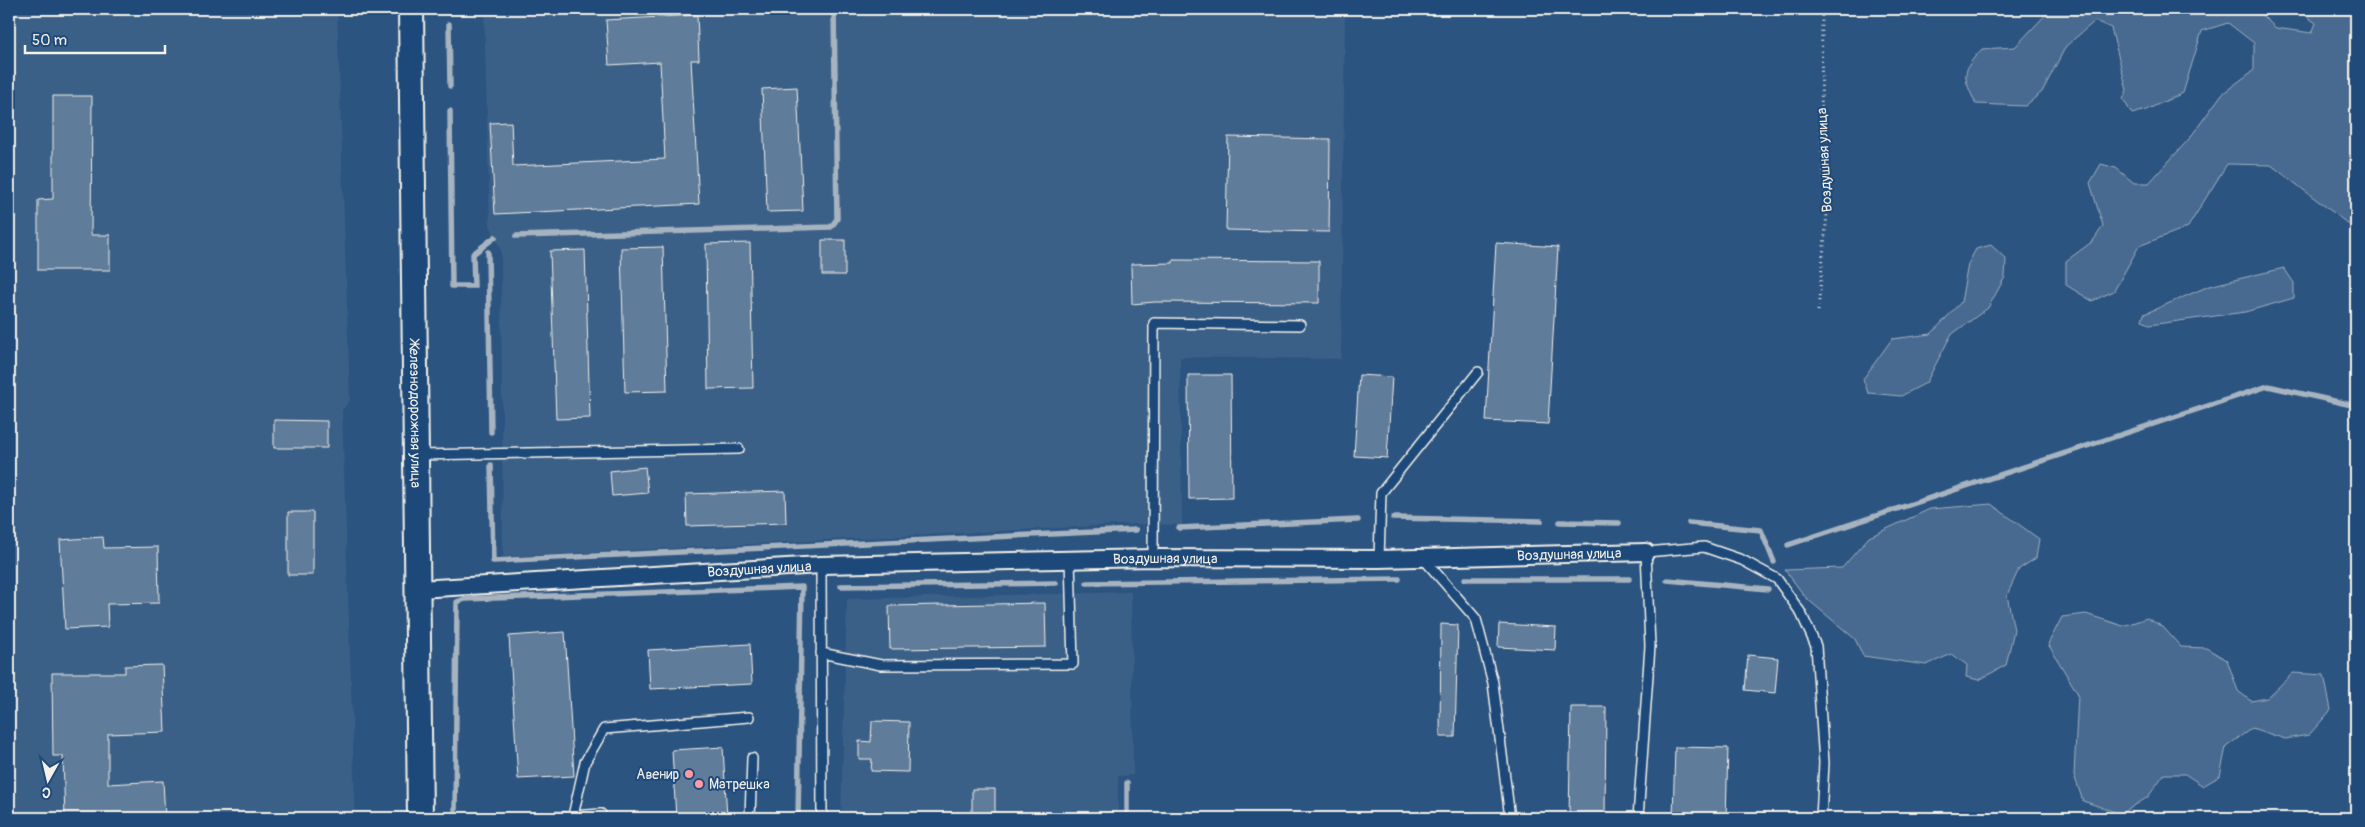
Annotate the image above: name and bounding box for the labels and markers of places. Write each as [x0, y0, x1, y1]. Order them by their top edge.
place label: Авенир [636, 766, 679, 783]
marker: Авенир [683, 768, 695, 780]
place label: Матрешка [709, 776, 770, 793]
marker: Матрешка [693, 778, 705, 790]

